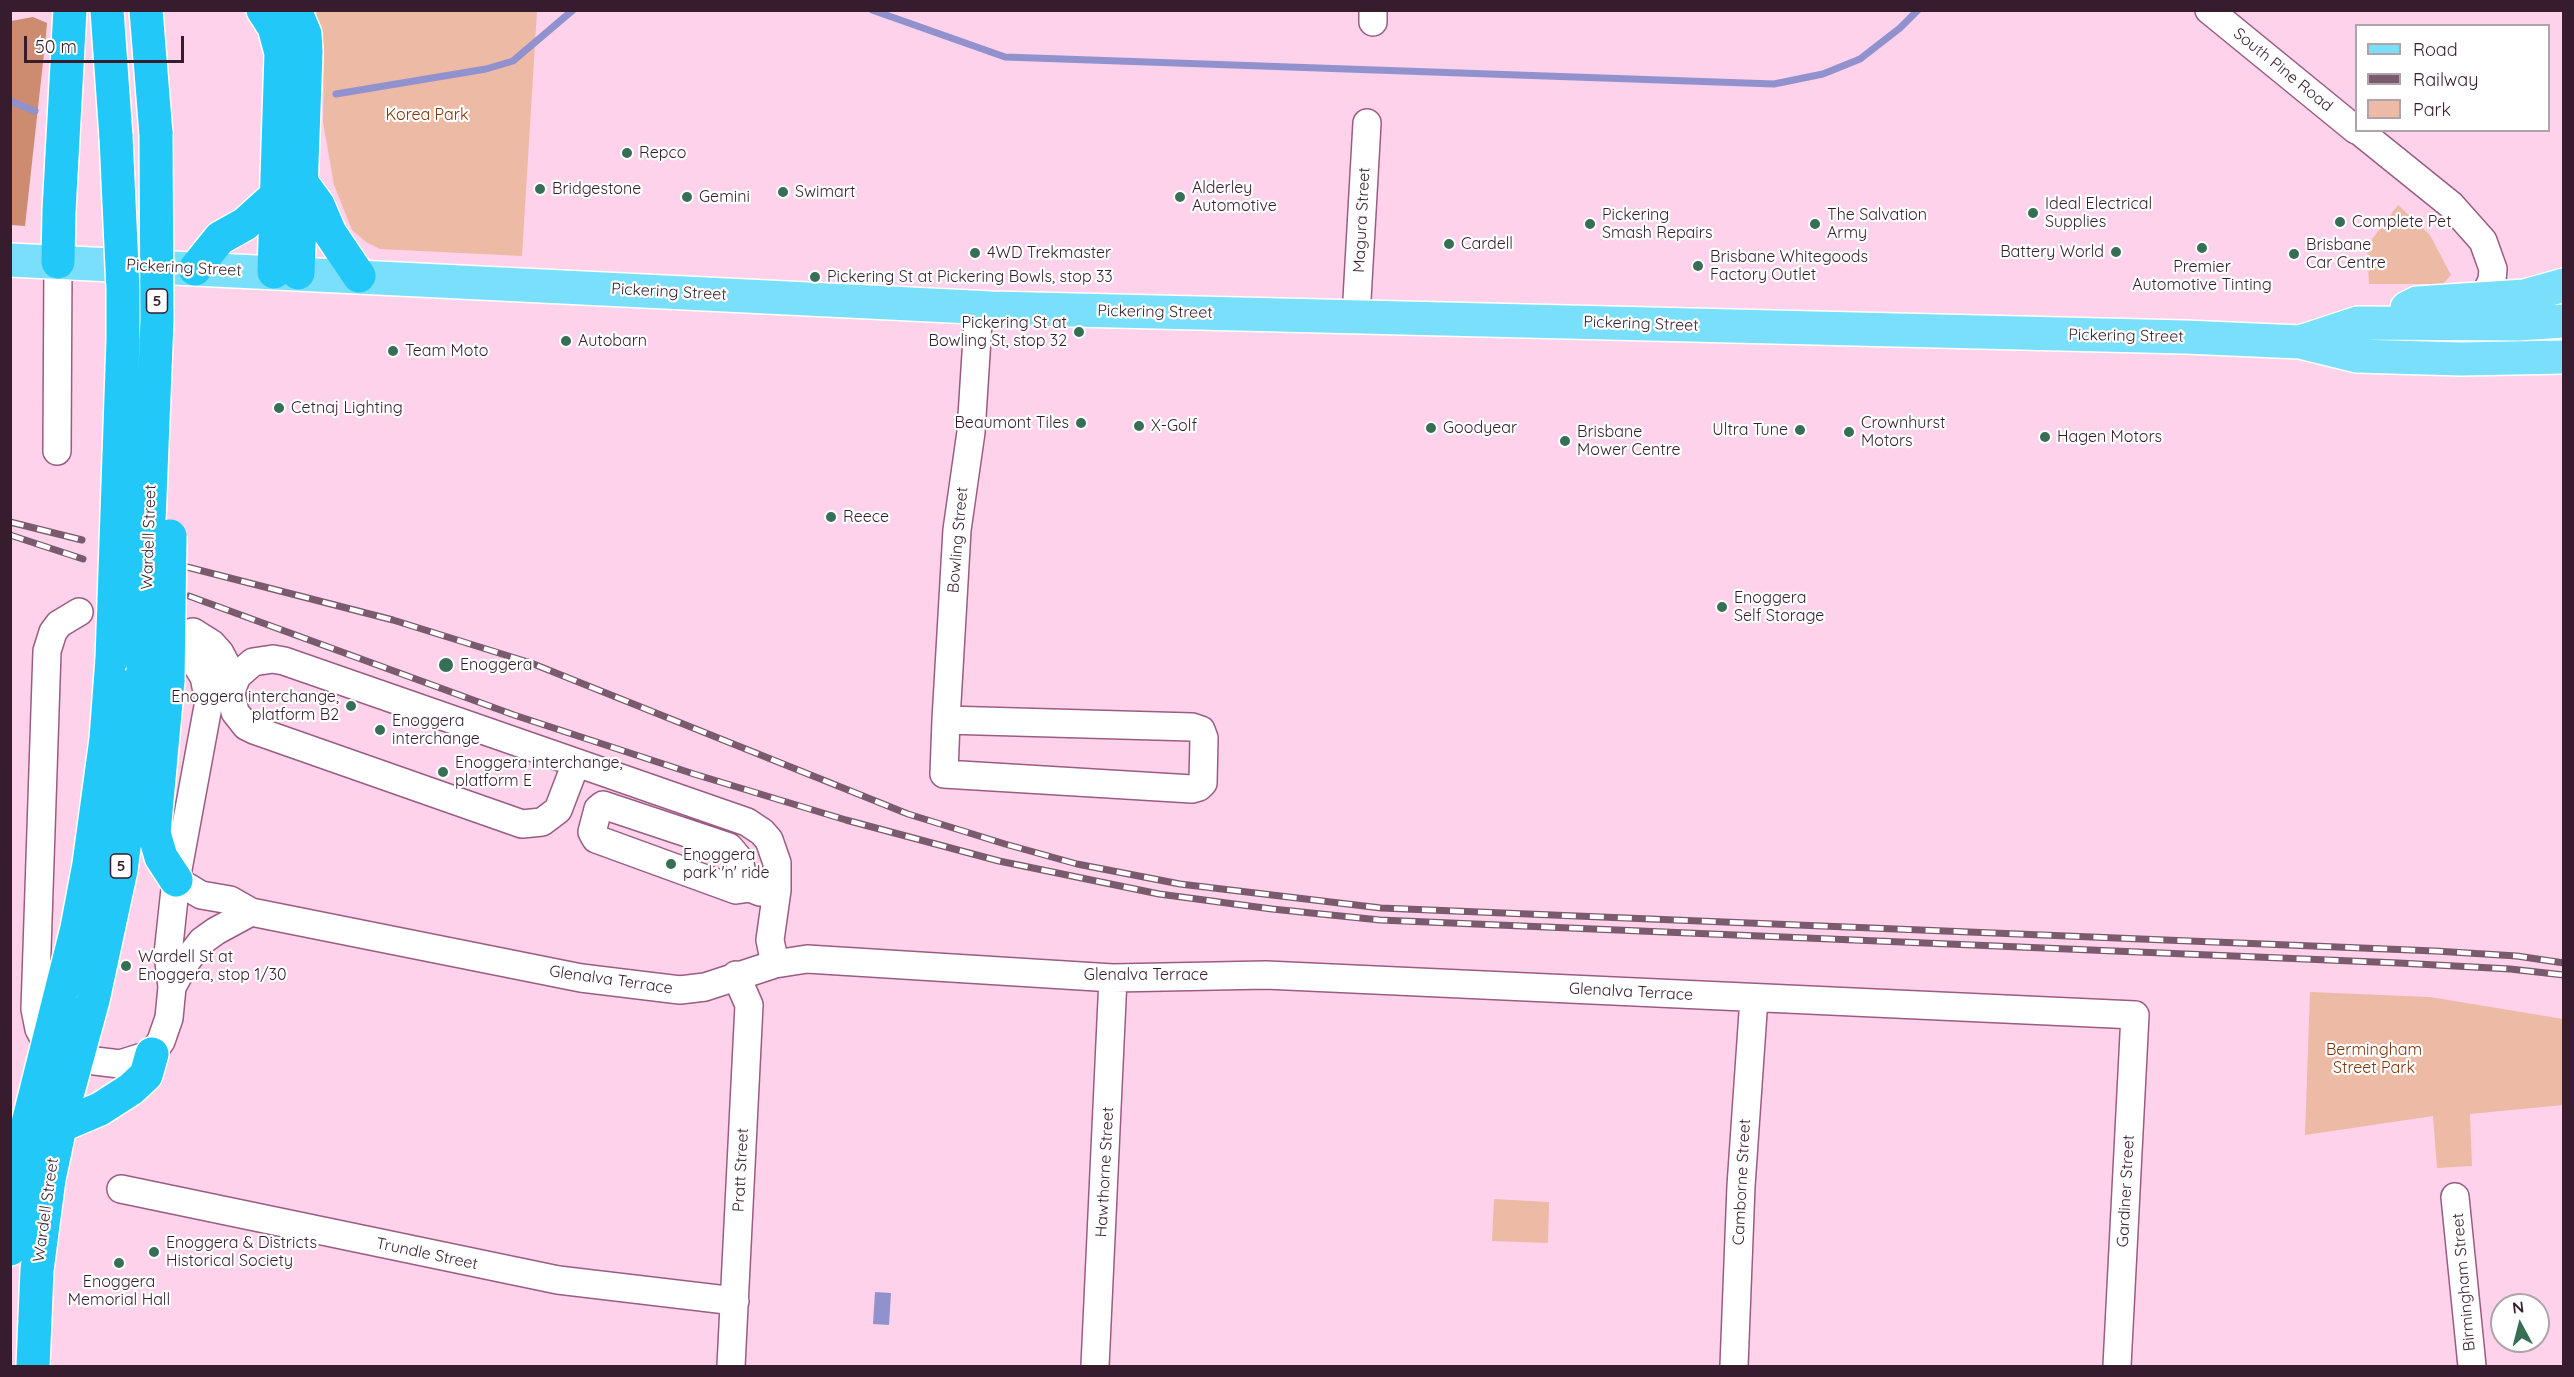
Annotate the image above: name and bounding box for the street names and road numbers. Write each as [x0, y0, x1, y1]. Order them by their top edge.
street label: South Pine Road [2230, 24, 2336, 116]
street label: Magura Street [1350, 167, 1374, 273]
street label: Pickering Street [126, 255, 242, 281]
street label: Pickering Street [611, 279, 727, 305]
road number: 5 [146, 289, 168, 313]
street label: Pickering Street [1097, 301, 1213, 323]
street label: Pickering Street [1583, 312, 1699, 336]
street label: Pickering Street [2068, 325, 2184, 347]
street label: Wardell Street [138, 484, 160, 590]
street label: Bowling Street [944, 486, 972, 594]
road number: 5 [110, 854, 132, 878]
street label: Glenalva Terrace [548, 962, 674, 998]
street label: Glenalva Terrace [1084, 965, 1208, 985]
street label: Glenalva Terrace [1568, 979, 1694, 1005]
street label: Hawthorne Street [1092, 1106, 1118, 1238]
street label: Camborne Street [1729, 1118, 1755, 1246]
street label: Pratt Street [729, 1127, 753, 1213]
street label: Gardiner Street [2113, 1134, 2139, 1248]
street label: Wardell Street [29, 1157, 63, 1263]
street label: Birmingham Street [2448, 1212, 2480, 1352]
street label: Trundle Street [374, 1234, 480, 1274]

